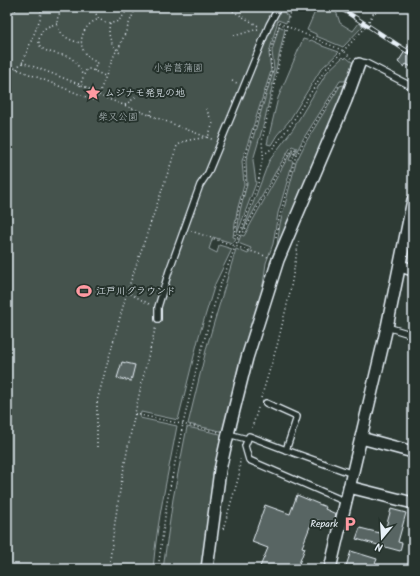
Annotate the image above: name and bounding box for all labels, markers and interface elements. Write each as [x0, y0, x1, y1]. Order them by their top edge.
park label: 小岩菖蒲園 [153, 60, 203, 76]
place icon: ムジナモ発見の地 [84, 84, 102, 102]
place label: ムジナモ発見の地 [105, 85, 185, 101]
park label: 柴又公園 [98, 109, 138, 125]
sports icon: 江戸川グラウンド [75, 282, 93, 300]
place label: 江戸川グラウンド [96, 283, 176, 299]
parking icon: Repark [341, 515, 359, 533]
place label: Repark [310, 516, 338, 532]
north arrow [362, 518, 402, 558]
text: N [373, 537, 385, 556]

